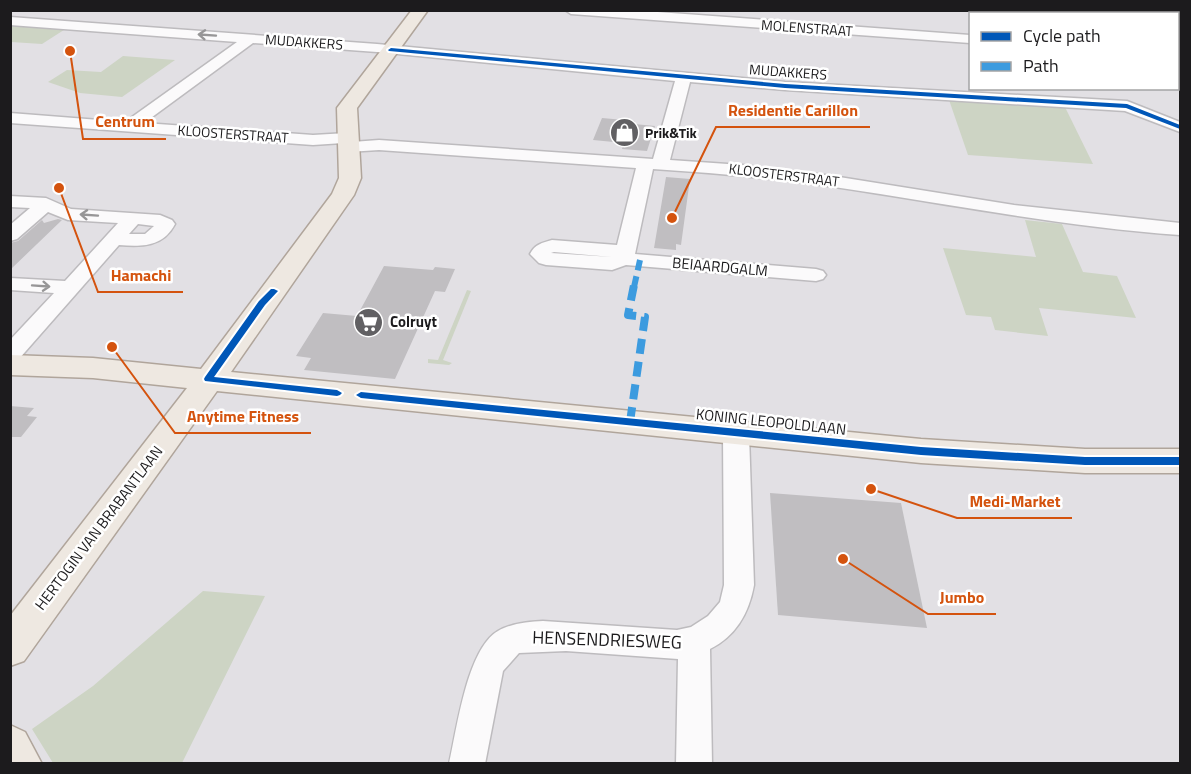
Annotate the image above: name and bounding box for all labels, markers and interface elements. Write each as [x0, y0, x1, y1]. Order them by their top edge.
legend [969, 12, 1179, 90]
street label: MOLENSTRAAT [761, 14, 854, 41]
text: Cycle path [1023, 22, 1101, 49]
street label: MUDAKKERS [264, 28, 344, 55]
one-way arrow [197, 29, 217, 40]
text: Path [1023, 52, 1059, 79]
street label: MUDAKKERS [748, 58, 828, 85]
callout: Residentie Carillon [716, 93, 870, 127]
text: Residentie Carillon [728, 98, 858, 122]
callout: Centrum [83, 105, 166, 139]
text: Centrum [95, 109, 155, 133]
shop icon: Prik&Tik [608, 117, 640, 149]
street label: KLOOSTERSTRAAT [177, 119, 290, 148]
place label: Prik&Tik [645, 122, 698, 143]
street label: KLOOSTERSTRAAT [728, 157, 841, 192]
one-way arrow [79, 209, 99, 220]
street label: BEIAARDGALM [671, 251, 769, 282]
callout: Hamachi [98, 258, 183, 292]
text: Hamachi [111, 263, 171, 287]
one-way arrow [31, 281, 51, 292]
supermarket icon: Colruyt [353, 306, 385, 338]
place label: Colruyt [390, 310, 437, 333]
callout: Anytime Fitness [175, 399, 311, 433]
street label: KONING LEOPOLDLAAN [695, 402, 847, 441]
text: Anytime Fitness [187, 404, 299, 428]
street label: HERTOGIN VAN BRABANTLAAN [29, 441, 168, 615]
callout: Medi-Market [957, 484, 1072, 518]
text: Medi-Market [969, 489, 1061, 513]
callout: Jumbo [928, 580, 996, 614]
text: Jumbo [940, 585, 984, 609]
street label: HENSENDRIESWEG [532, 623, 682, 656]

